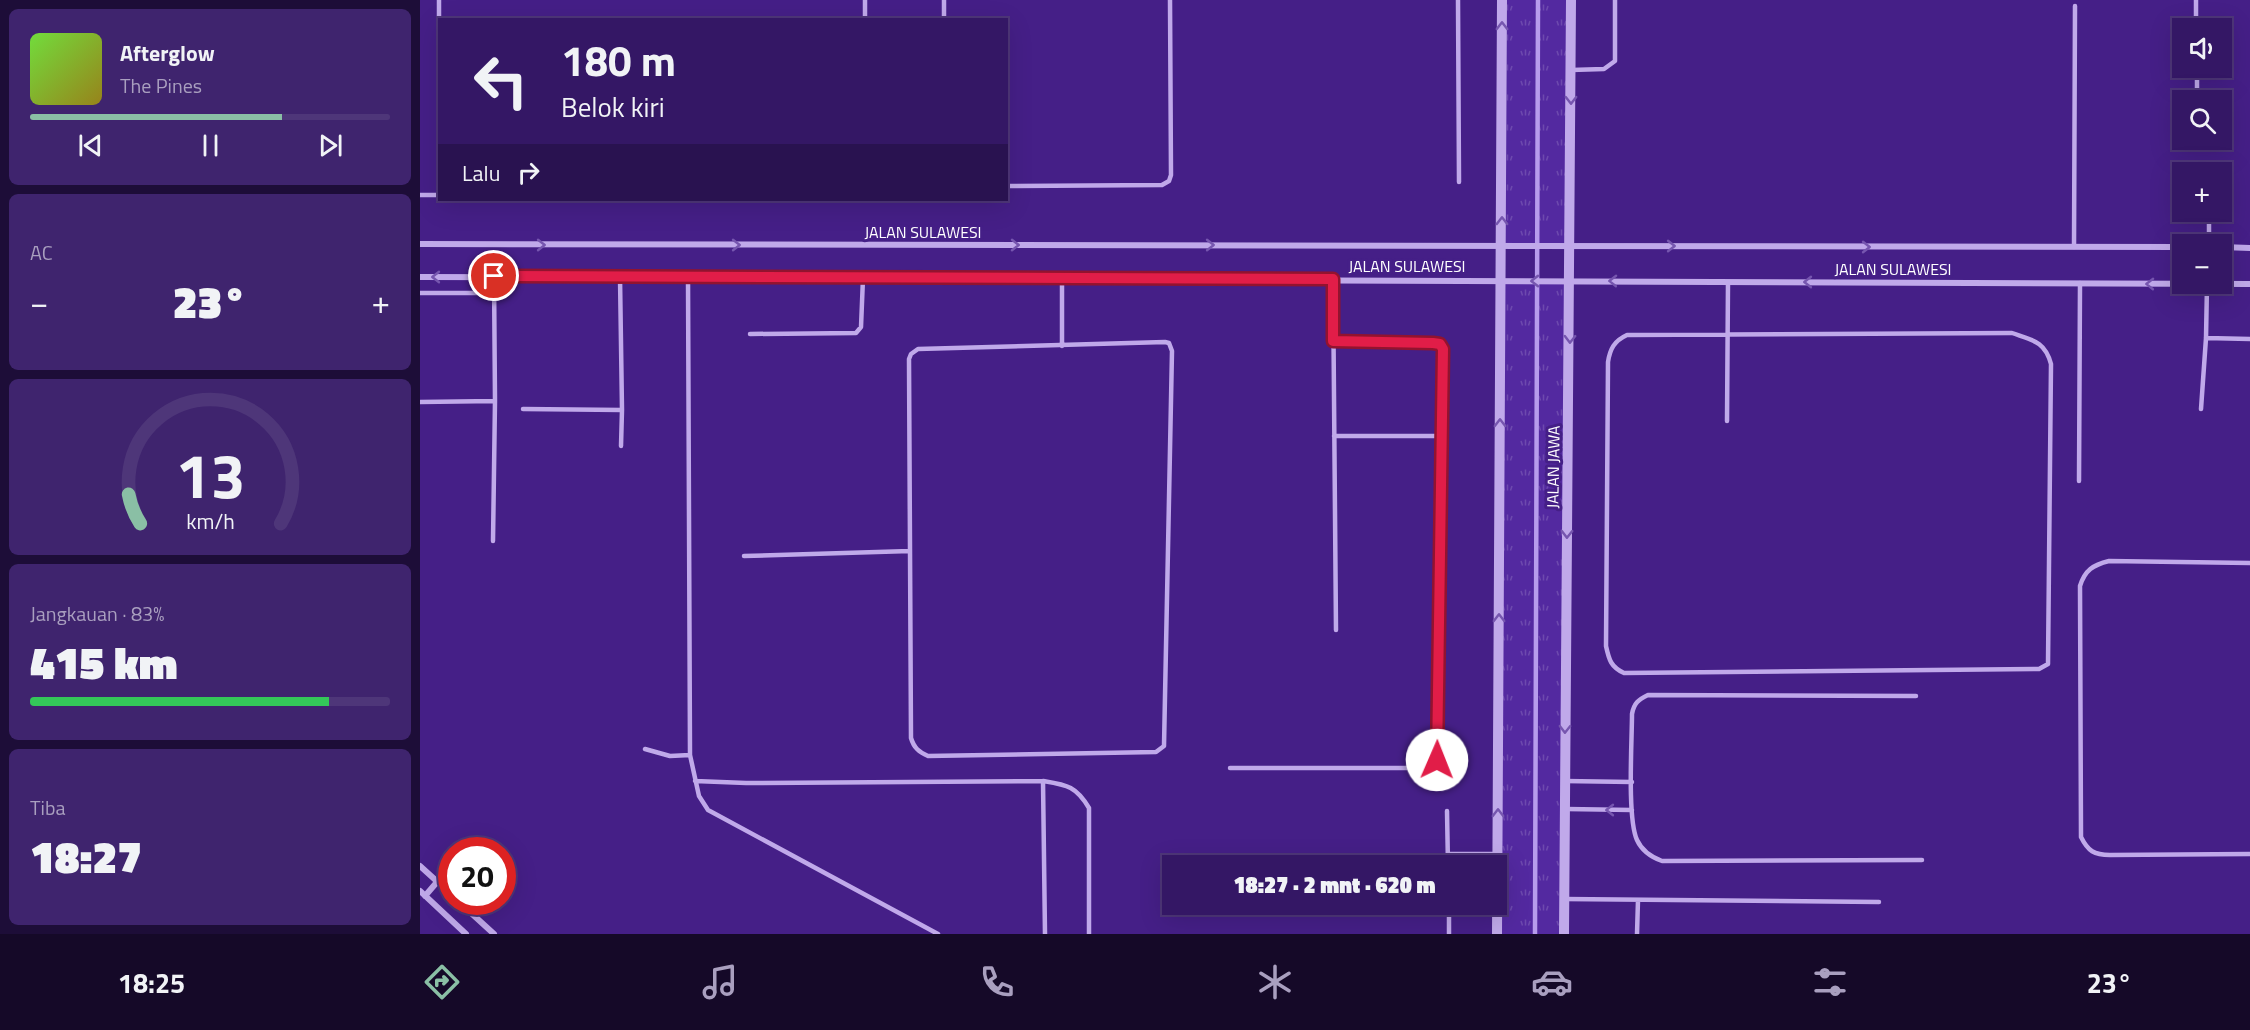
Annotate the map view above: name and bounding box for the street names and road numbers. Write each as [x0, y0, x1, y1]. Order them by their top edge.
street label: JALAN SULAWESI [864, 220, 982, 244]
street label: JALAN SULAWESI [1348, 254, 1466, 278]
street label: JALAN SULAWESI [1834, 257, 1952, 281]
street label: JALAN JAWA [1540, 425, 1566, 509]

